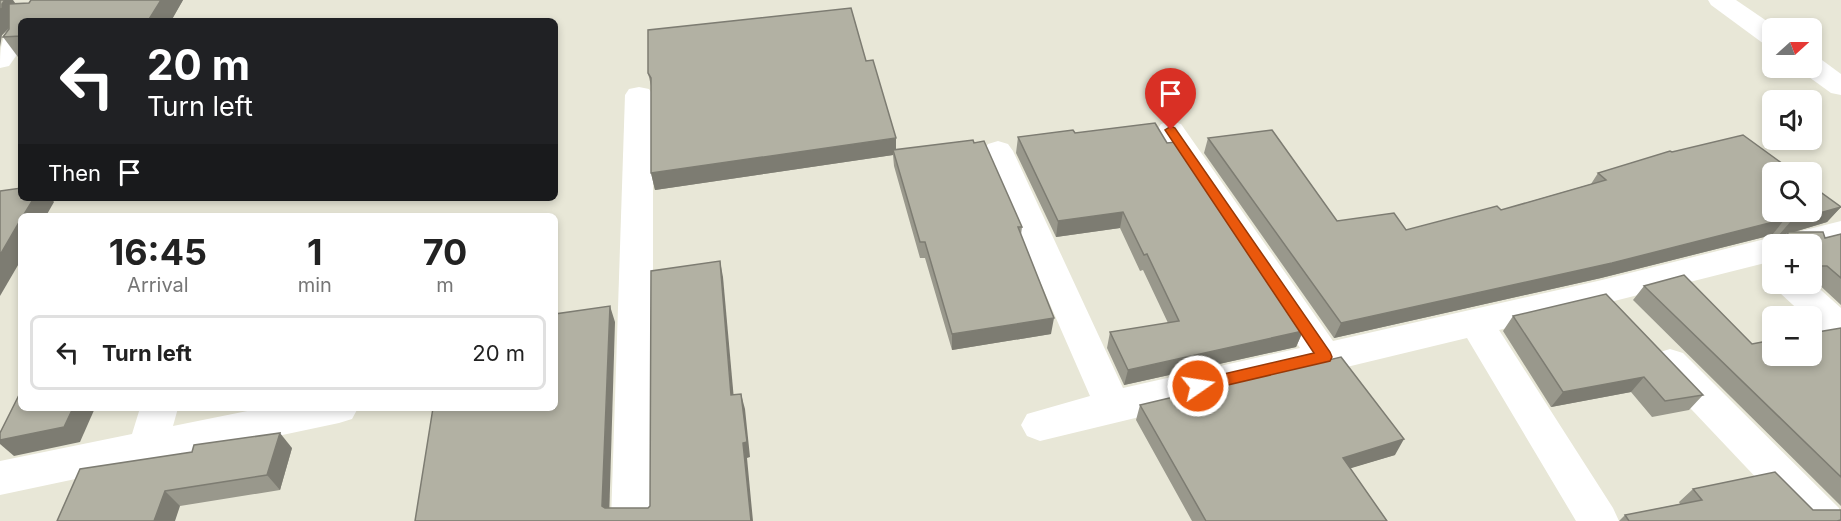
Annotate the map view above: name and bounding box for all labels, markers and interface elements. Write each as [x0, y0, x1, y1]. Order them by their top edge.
north arrow [1762, 18, 1822, 78]
map controls [1762, 18, 1822, 366]
text: 20 m [147, 39, 250, 90]
icon: left [48, 42, 126, 120]
pin [1145, 68, 1196, 130]
icon: arrive [1154, 77, 1187, 110]
text: Turn left [147, 90, 253, 123]
button: sound [1762, 90, 1822, 150]
icon: arrive [113, 156, 146, 189]
text: Then [48, 160, 101, 186]
button: search [1762, 162, 1822, 222]
text: 16:45 [109, 230, 207, 274]
text: 1 [307, 230, 323, 274]
text: 70 [423, 230, 467, 274]
button: + [1762, 234, 1822, 294]
text: Arrival [127, 273, 189, 297]
text: min [298, 273, 332, 297]
text: m [436, 273, 454, 297]
button: − [1762, 306, 1822, 366]
icon: left [51, 336, 84, 369]
text: Turn left [102, 340, 192, 366]
text: 20 m [472, 340, 525, 366]
position arrow [1166, 354, 1230, 418]

